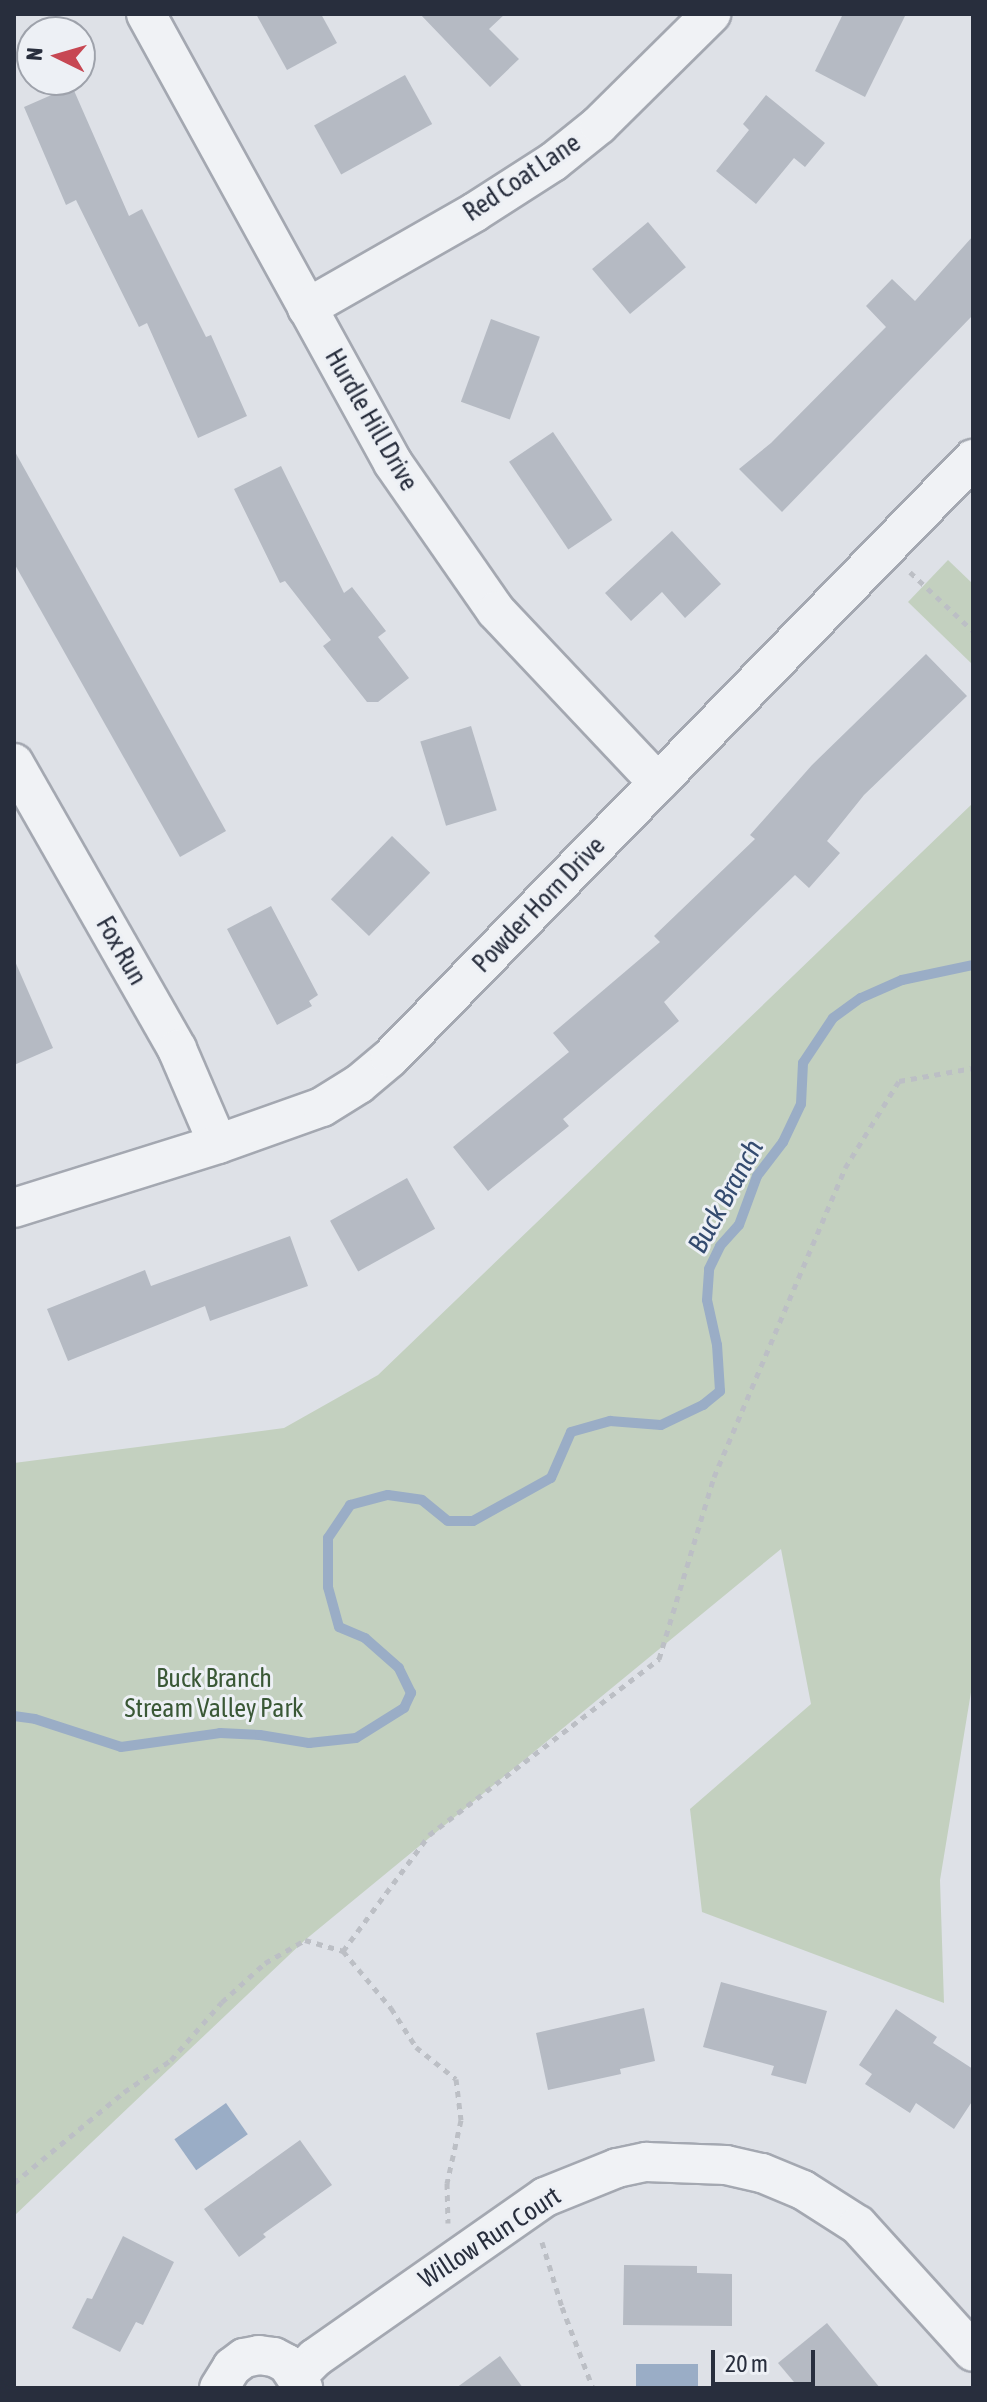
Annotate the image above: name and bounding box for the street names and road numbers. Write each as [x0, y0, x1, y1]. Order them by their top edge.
street label: Red Coat Lane [458, 128, 586, 228]
street label: Hurdle Hill Drive [318, 344, 424, 496]
street label: Powder Horn Drive [466, 831, 612, 979]
street label: Fox Run [89, 911, 153, 991]
street label: Willow Run Court [413, 2181, 567, 2295]

